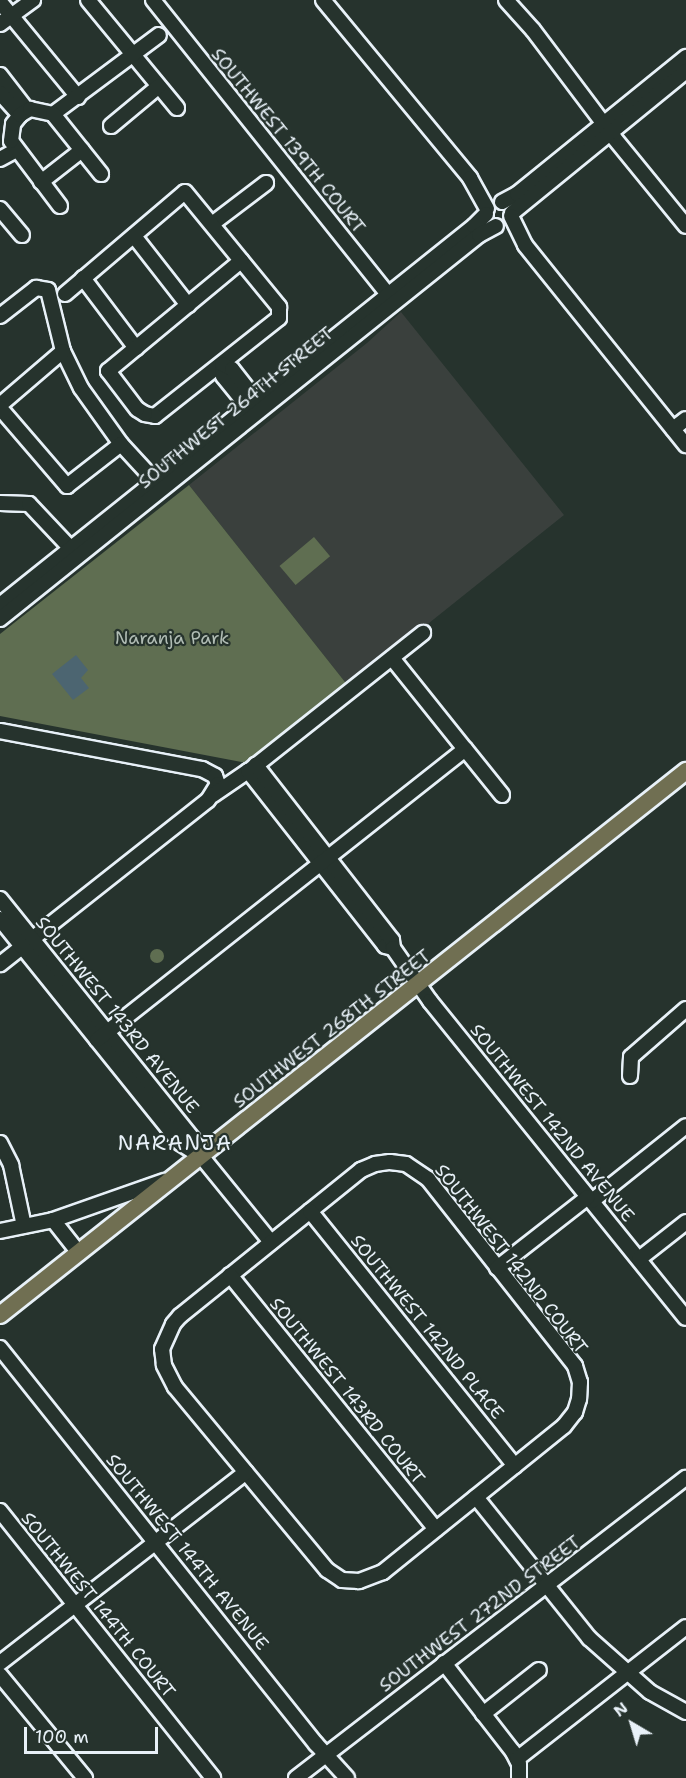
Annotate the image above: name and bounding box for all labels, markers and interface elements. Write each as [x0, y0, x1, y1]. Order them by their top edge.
street label: SOUTHWEST 139TH COURT [207, 44, 369, 238]
street label: SOUTHWEST 264TH STREET [134, 323, 338, 493]
park label: Naranja Park [115, 627, 229, 649]
street label: SOUTHWEST 143RD AVENUE [31, 912, 203, 1118]
street label: SOUTHWEST 268TH STREET [229, 945, 435, 1113]
street label: SOUTHWEST 142ND AVENUE [465, 1020, 639, 1226]
district label: NARANJA [118, 1130, 232, 1156]
street label: SOUTHWEST 142ND COURT [430, 1160, 592, 1358]
street label: SOUTHWEST 142ND PLACE [346, 1230, 508, 1424]
street label: SOUTHWEST 143RD COURT [265, 1293, 429, 1489]
street label: SOUTHWEST 144TH AVENUE [101, 1450, 273, 1654]
street label: SOUTHWEST 144TH COURT [16, 1508, 180, 1702]
street label: SOUTHWEST 272ND STREET [375, 1531, 585, 1697]
north arrow [602, 1694, 662, 1754]
text: N [609, 1697, 632, 1722]
scale bar [27, 1715, 160, 1753]
text: 100 m [35, 1725, 89, 1749]

